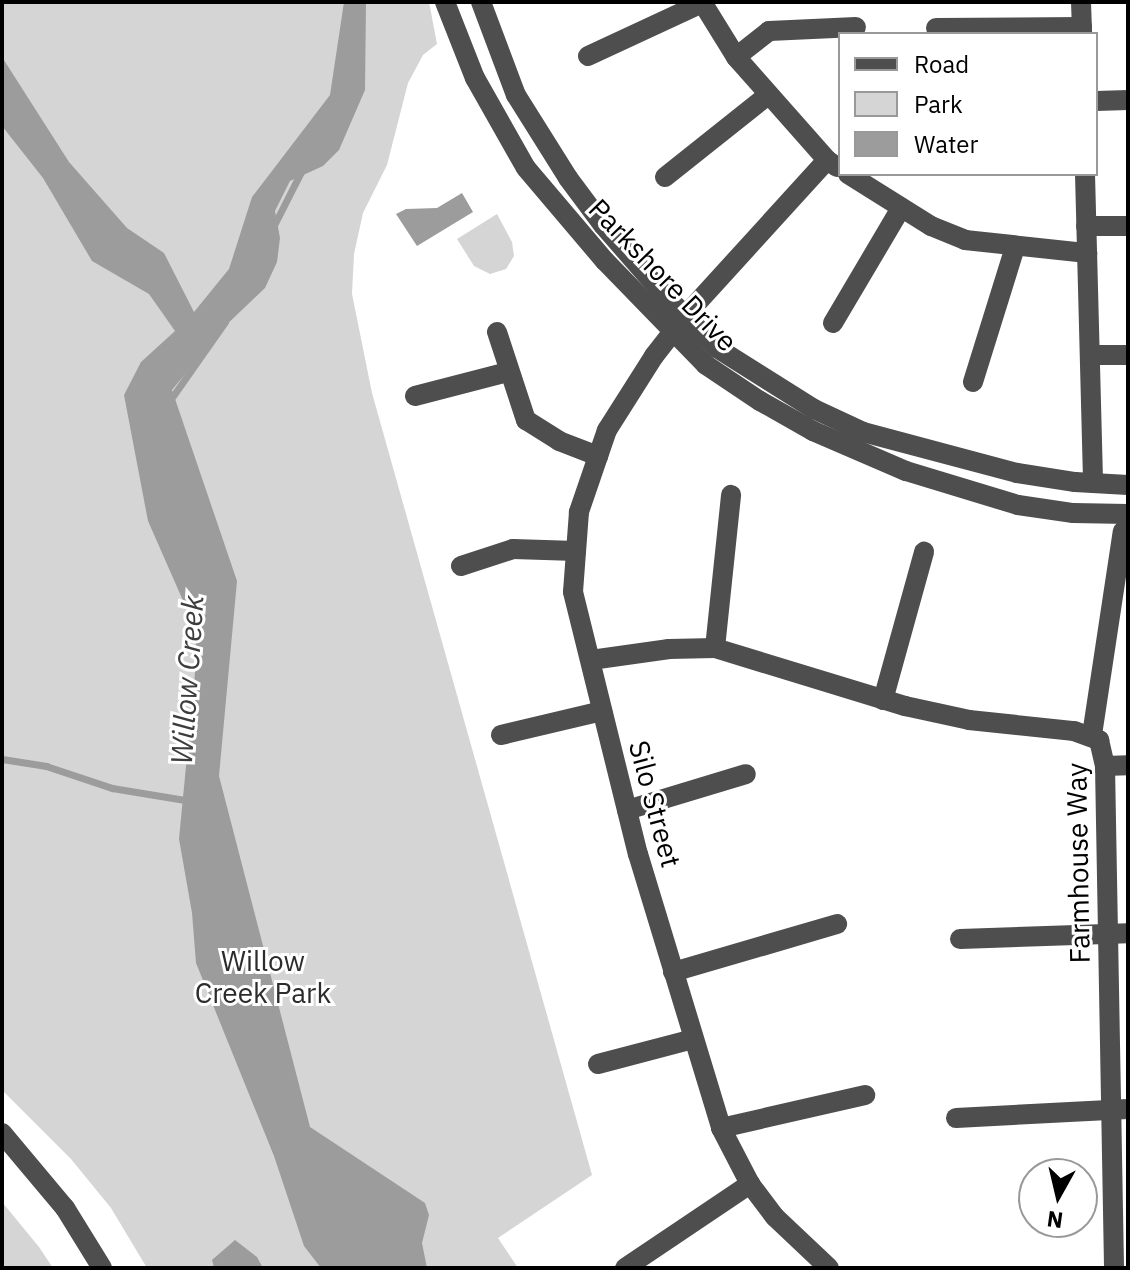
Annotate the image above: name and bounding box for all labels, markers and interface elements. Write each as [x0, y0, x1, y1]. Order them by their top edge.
legend [838, 32, 1098, 176]
text: Road [914, 48, 969, 80]
text: Park [914, 88, 963, 120]
text: Water [914, 128, 978, 160]
street label: Parkshore Drive [582, 192, 744, 358]
water label: Willow Creek [163, 594, 211, 766]
street label: Silo Street [622, 737, 688, 871]
street label: Farmhouse Way [1059, 762, 1097, 964]
park label: Willow Creek Park [195, 944, 331, 1010]
north arrow [1018, 1158, 1098, 1238]
text: N [1045, 1205, 1065, 1236]

